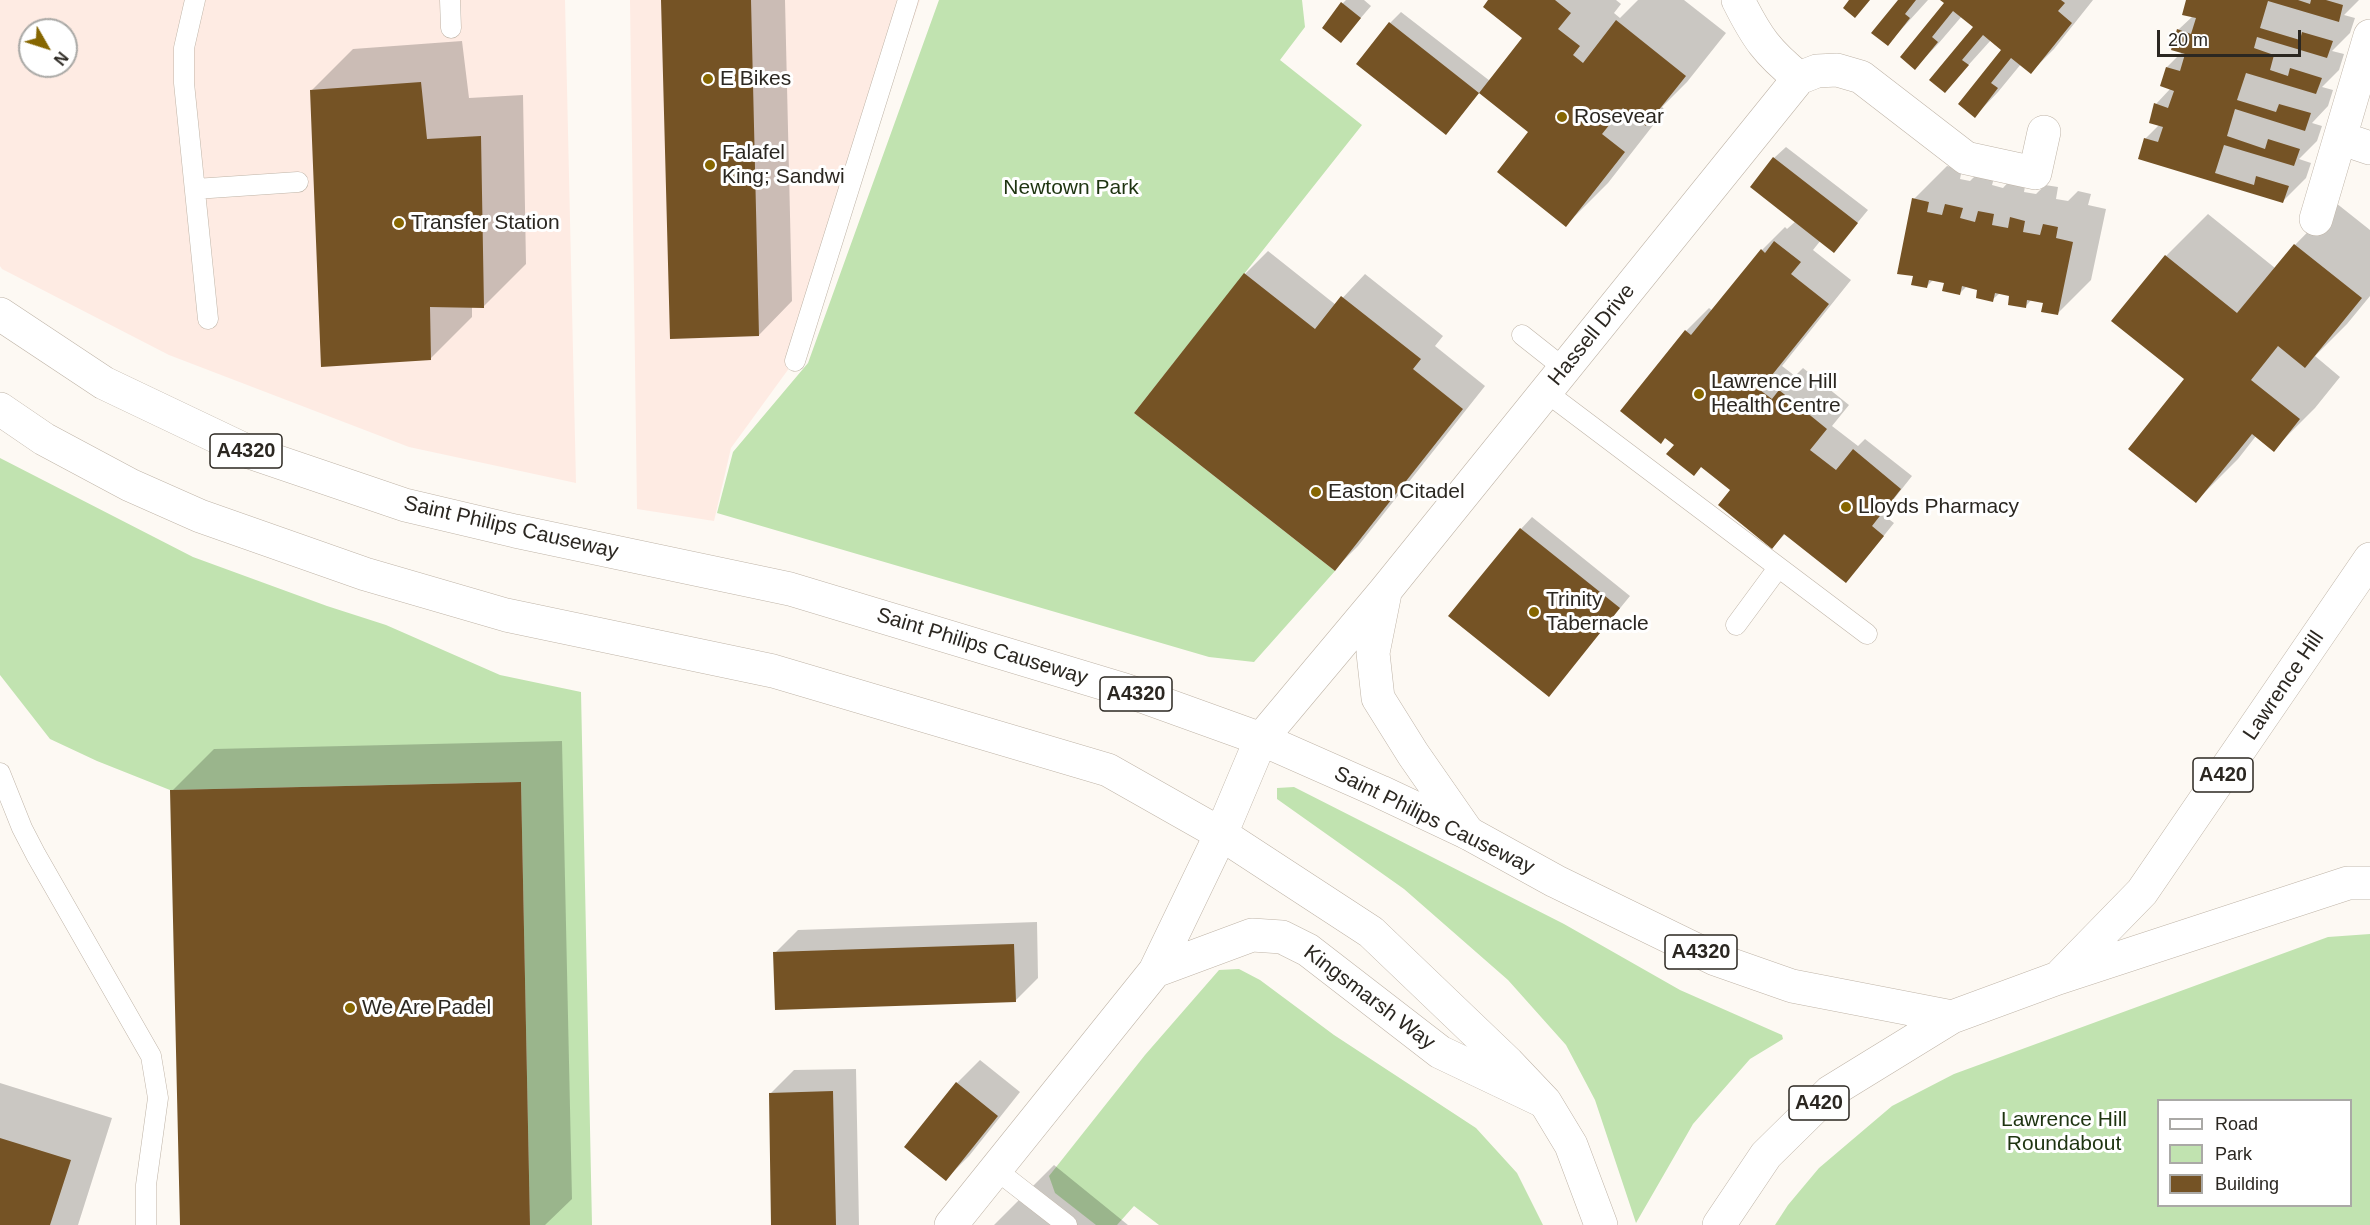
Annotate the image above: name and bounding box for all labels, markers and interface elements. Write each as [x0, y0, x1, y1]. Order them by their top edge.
north arrow [18, 18, 78, 78]
scale bar [2160, 18, 2304, 56]
text: 20 m [2168, 30, 2208, 50]
text: N [51, 49, 71, 68]
place label: E Bikes [720, 66, 791, 92]
marker: E Bikes [701, 72, 715, 86]
place label: Rosevear [1574, 104, 1664, 130]
marker: Rosevear [1555, 110, 1569, 124]
place label: Falafel King; Sandwi [722, 140, 845, 190]
marker: Falafel King; Sandwi [703, 158, 717, 172]
park label: Newtown Park [1003, 175, 1139, 201]
place label: Transfer Station [411, 210, 560, 236]
marker: Transfer Station [392, 216, 406, 230]
street label: Hassell Drive [1543, 279, 1641, 391]
place label: Lawrence Hill Health Centre [1711, 369, 1841, 419]
marker: Lawrence Hill Health Centre [1692, 387, 1706, 401]
road number: A4320 [210, 434, 282, 468]
place label: Easton Citadel [1328, 479, 1465, 505]
marker: Easton Citadel [1309, 485, 1323, 499]
street label: Saint Philips Causeway [401, 491, 621, 565]
place label: Lloyds Pharmacy [1858, 494, 2019, 520]
marker: Lloyds Pharmacy [1839, 500, 1853, 514]
place label: Trinity Tabernacle [1546, 587, 1649, 637]
street label: Saint Philips Causeway [873, 603, 1091, 691]
marker: Trinity Tabernacle [1527, 605, 1541, 619]
street label: Lawrence Hill [2238, 627, 2330, 745]
road number: A4320 [1100, 677, 1172, 711]
road number: A420 [2193, 758, 2253, 792]
street label: Saint Philips Causeway [1330, 762, 1538, 880]
road number: A4320 [1665, 935, 1737, 969]
street label: Kingsmarsh Way [1298, 940, 1440, 1056]
place label: We Are Padel [362, 995, 491, 1021]
marker: We Are Padel [343, 1001, 357, 1015]
road number: A420 [1789, 1086, 1849, 1120]
legend [2157, 1099, 2352, 1207]
park label: Lawrence Hill Roundabout [2001, 1107, 2127, 1157]
text: Road [2215, 1114, 2258, 1134]
text: Park [2215, 1144, 2252, 1164]
text: Building [2215, 1174, 2279, 1194]

